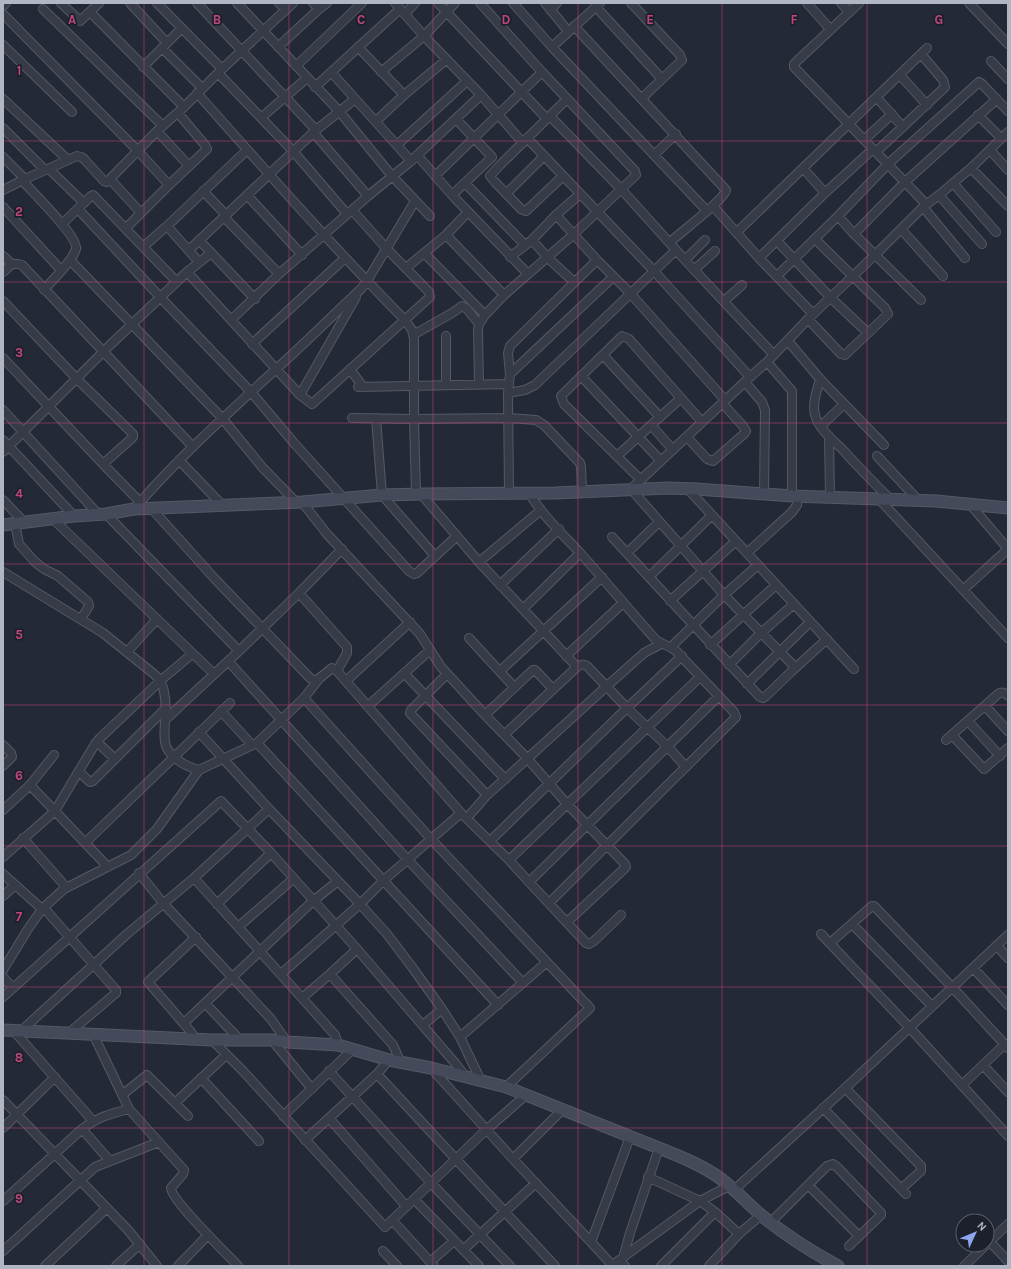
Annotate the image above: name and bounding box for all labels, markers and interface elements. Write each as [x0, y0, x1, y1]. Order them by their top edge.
text: A [68, 12, 76, 27]
text: B [213, 12, 221, 27]
text: C [357, 12, 365, 27]
text: D [502, 12, 511, 27]
text: E [646, 12, 654, 27]
text: F [790, 12, 798, 27]
text: G [935, 12, 943, 27]
text: 1 [17, 63, 21, 78]
text: 2 [15, 204, 23, 219]
text: 3 [15, 345, 23, 360]
text: 4 [15, 486, 23, 501]
text: 5 [15, 627, 23, 642]
text: 6 [15, 768, 23, 783]
text: 7 [16, 909, 23, 924]
text: 8 [15, 1050, 23, 1065]
text: 9 [15, 1191, 23, 1206]
north arrow [955, 1213, 995, 1253]
text: N [974, 1219, 989, 1234]

